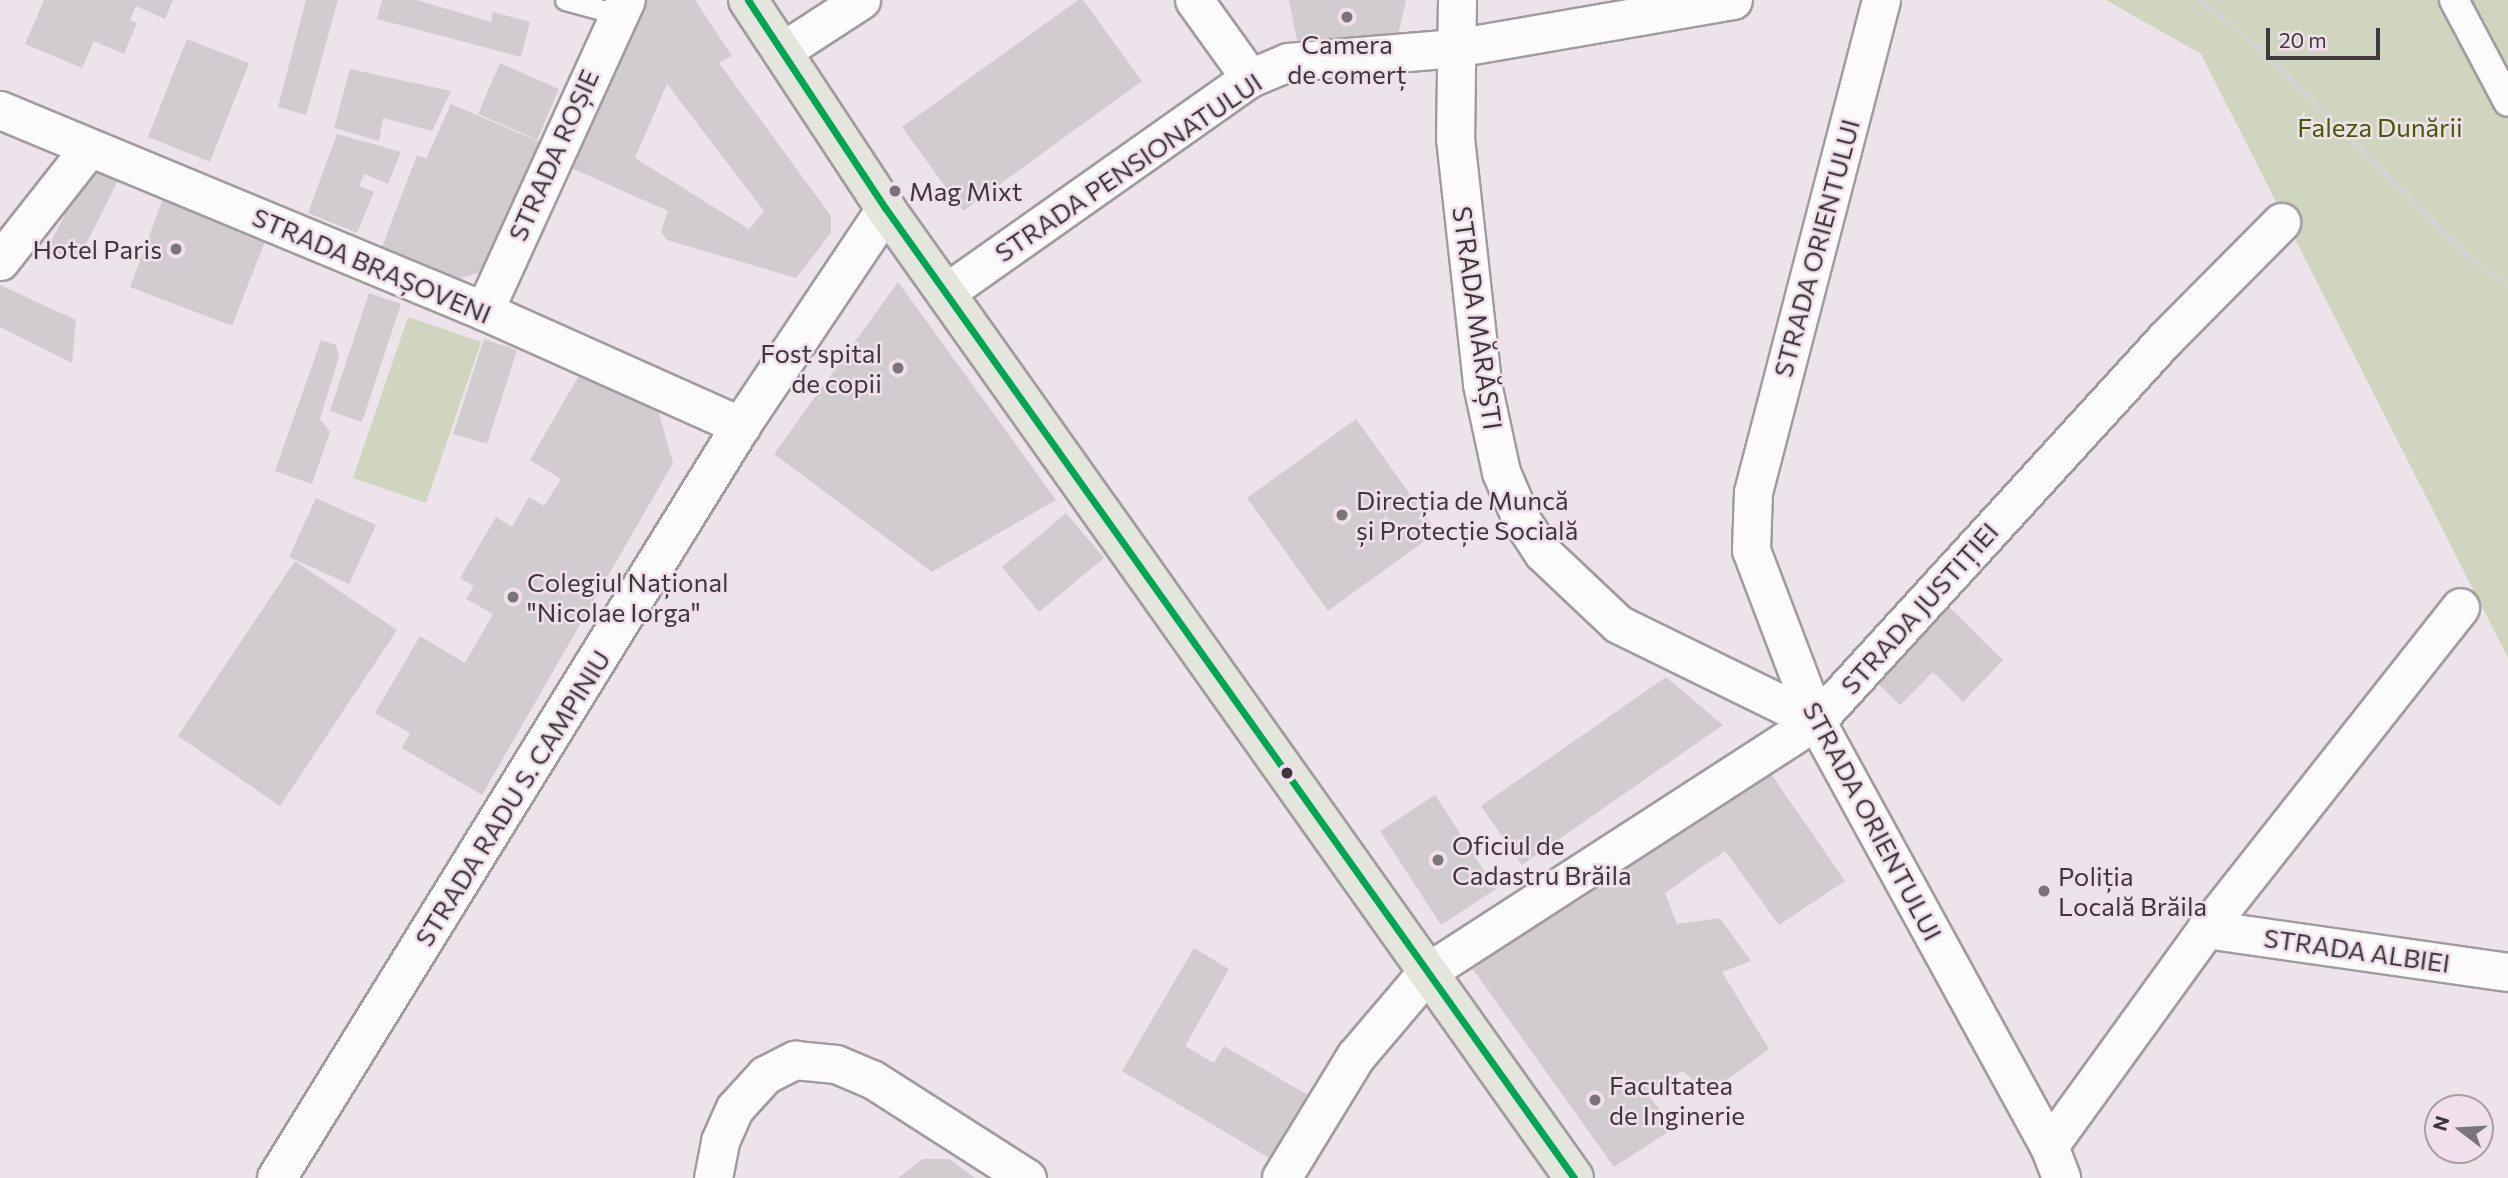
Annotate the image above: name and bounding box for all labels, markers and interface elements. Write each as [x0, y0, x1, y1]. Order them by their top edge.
marker: Camera de comerț [1339, 9, 1355, 25]
scale bar [2270, 14, 2384, 58]
text: 20 m [2279, 27, 2327, 52]
place label: Camera de comerț [1287, 28, 1407, 90]
street label: STRADA ROȘIE [501, 64, 605, 246]
street label: STRADA PENSIONATULUI [989, 66, 1267, 268]
park label: Faleza Dunării [2297, 111, 2463, 143]
street label: STRADA ORIENTULUI [1767, 116, 1865, 380]
place label: Mag Mixt [909, 175, 1022, 207]
marker: Mag Mixt [887, 183, 903, 199]
street label: STRADA BRAȘOVENI [248, 201, 496, 329]
street label: STRADA MĂRĂȘTI [1447, 204, 1509, 432]
place label: Hotel Paris [33, 233, 162, 265]
marker: Hotel Paris [168, 241, 184, 257]
place label: Fost spital de copii [760, 337, 882, 398]
marker: Fost spital de copii [888, 358, 908, 378]
place label: Direcția de Muncă și Protecție Socială [1356, 484, 1578, 546]
marker: Direcția de Muncă și Protecție Socială [1334, 507, 1350, 523]
street label: STRADA JUSTIȚIEI [1834, 516, 2004, 700]
place label: Colegiul Național "Nicolae Iorga" [527, 566, 729, 628]
marker: Colegiul Național "Nicolae Iorga" [505, 589, 521, 605]
street label: STRADA RADU S. CAMPINIU [408, 644, 616, 952]
street label: STRADA ORIENTULUI [1797, 696, 1949, 946]
unlabelled marker [1280, 766, 1294, 780]
place label: Oficiul de Cadastru Brăila [1452, 829, 1632, 890]
marker: Oficiul de Cadastru Brăila [1430, 852, 1446, 868]
place label: Poliția Locală Brăila [2058, 860, 2207, 922]
marker: Poliția Locală Brăila [2036, 883, 2052, 899]
street label: STRADA ALBIEI [2262, 921, 2452, 979]
place label: Facultatea de Inginerie [1609, 1069, 1745, 1130]
marker: Facultatea de Inginerie [1587, 1092, 1603, 1108]
north arrow [2424, 1094, 2494, 1164]
text: N [2427, 1113, 2453, 1133]

